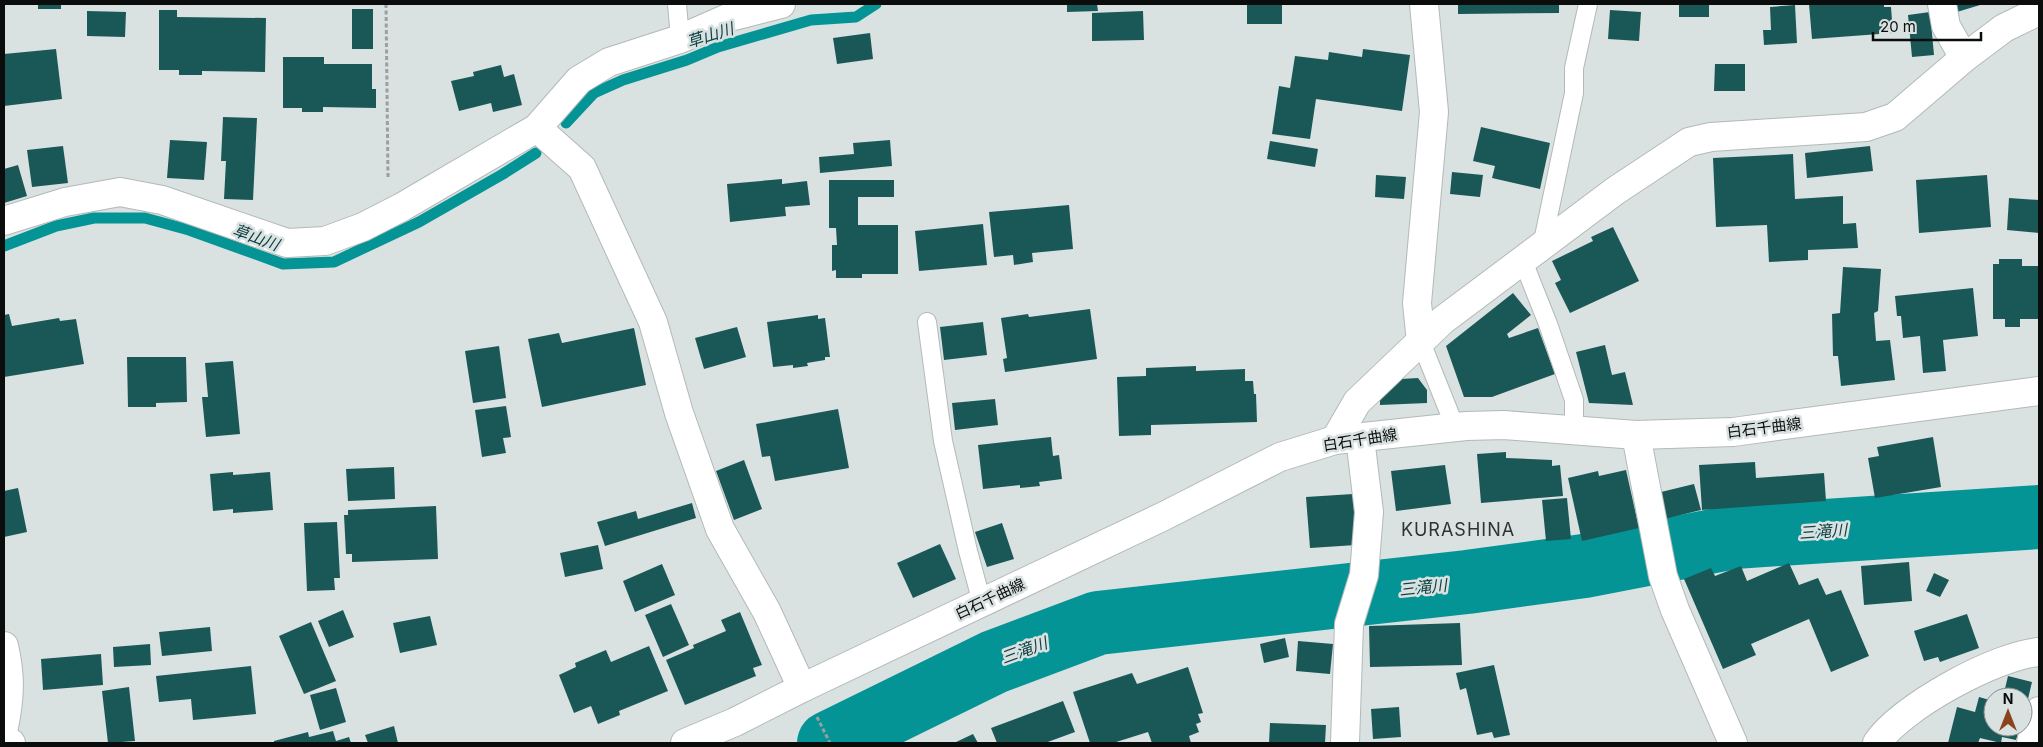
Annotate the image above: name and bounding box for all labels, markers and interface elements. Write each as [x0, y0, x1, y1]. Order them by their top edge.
scale bar [1873, 10, 1980, 42]
water label: 草山川 [684, 17, 738, 52]
text: 20 m [1880, 17, 1916, 36]
water label: 草山川 [230, 219, 284, 255]
street label: 白石千曲線 [1726, 414, 1802, 442]
street label: 白石千曲線 [1321, 424, 1398, 455]
district label: KURASHINA [1401, 519, 1515, 540]
water label: 三滝川 [1798, 519, 1850, 543]
street label: 白石千曲線 [952, 574, 1028, 623]
water label: 三滝川 [1398, 574, 1450, 599]
water label: 三滝川 [998, 632, 1052, 668]
north arrow [1983, 687, 2033, 737]
text: N [2003, 690, 2013, 707]

